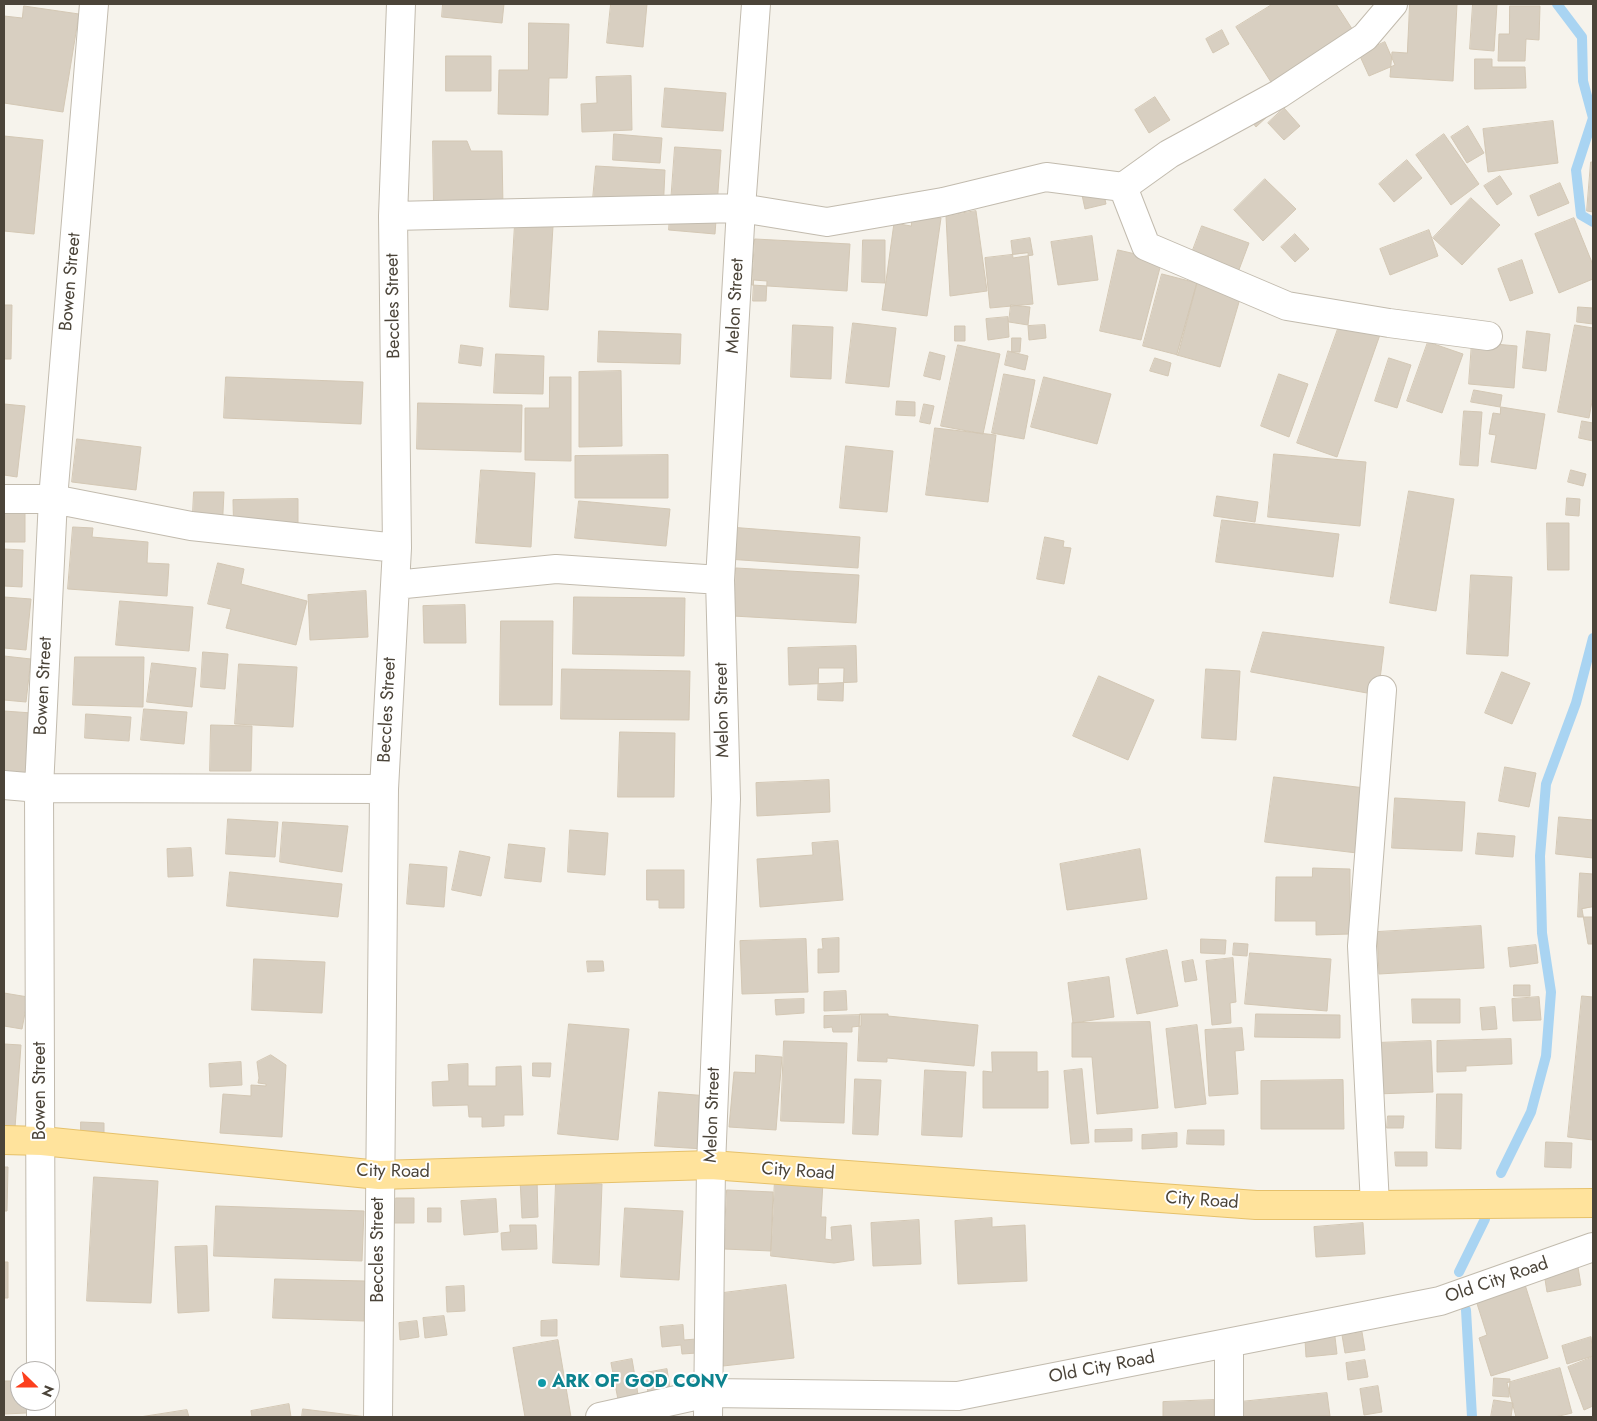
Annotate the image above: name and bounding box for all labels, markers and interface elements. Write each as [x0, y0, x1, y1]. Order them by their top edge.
street label: Bowen Street [56, 232, 86, 332]
street label: Beccles Street [382, 253, 406, 359]
street label: Melon Street [723, 258, 749, 354]
street label: Bowen Street [31, 636, 57, 736]
street label: Beccles Street [374, 657, 402, 763]
street label: Melon Street [711, 662, 735, 758]
street label: Bowen Street [30, 1042, 52, 1140]
street label: Melon Street [701, 1067, 725, 1163]
street label: City Road [761, 1159, 835, 1185]
street label: City Road [356, 1161, 430, 1183]
street label: City Road [1165, 1188, 1239, 1214]
street label: Beccles Street [368, 1197, 390, 1303]
street label: Old City Road [1443, 1253, 1551, 1309]
street label: Old City Road [1047, 1347, 1157, 1389]
north arrow [10, 1361, 60, 1411]
place label: ARK OF GOD CONV [552, 1372, 728, 1394]
marker: ARK OF GOD CONV [536, 1377, 548, 1389]
text: N [37, 1382, 59, 1400]

